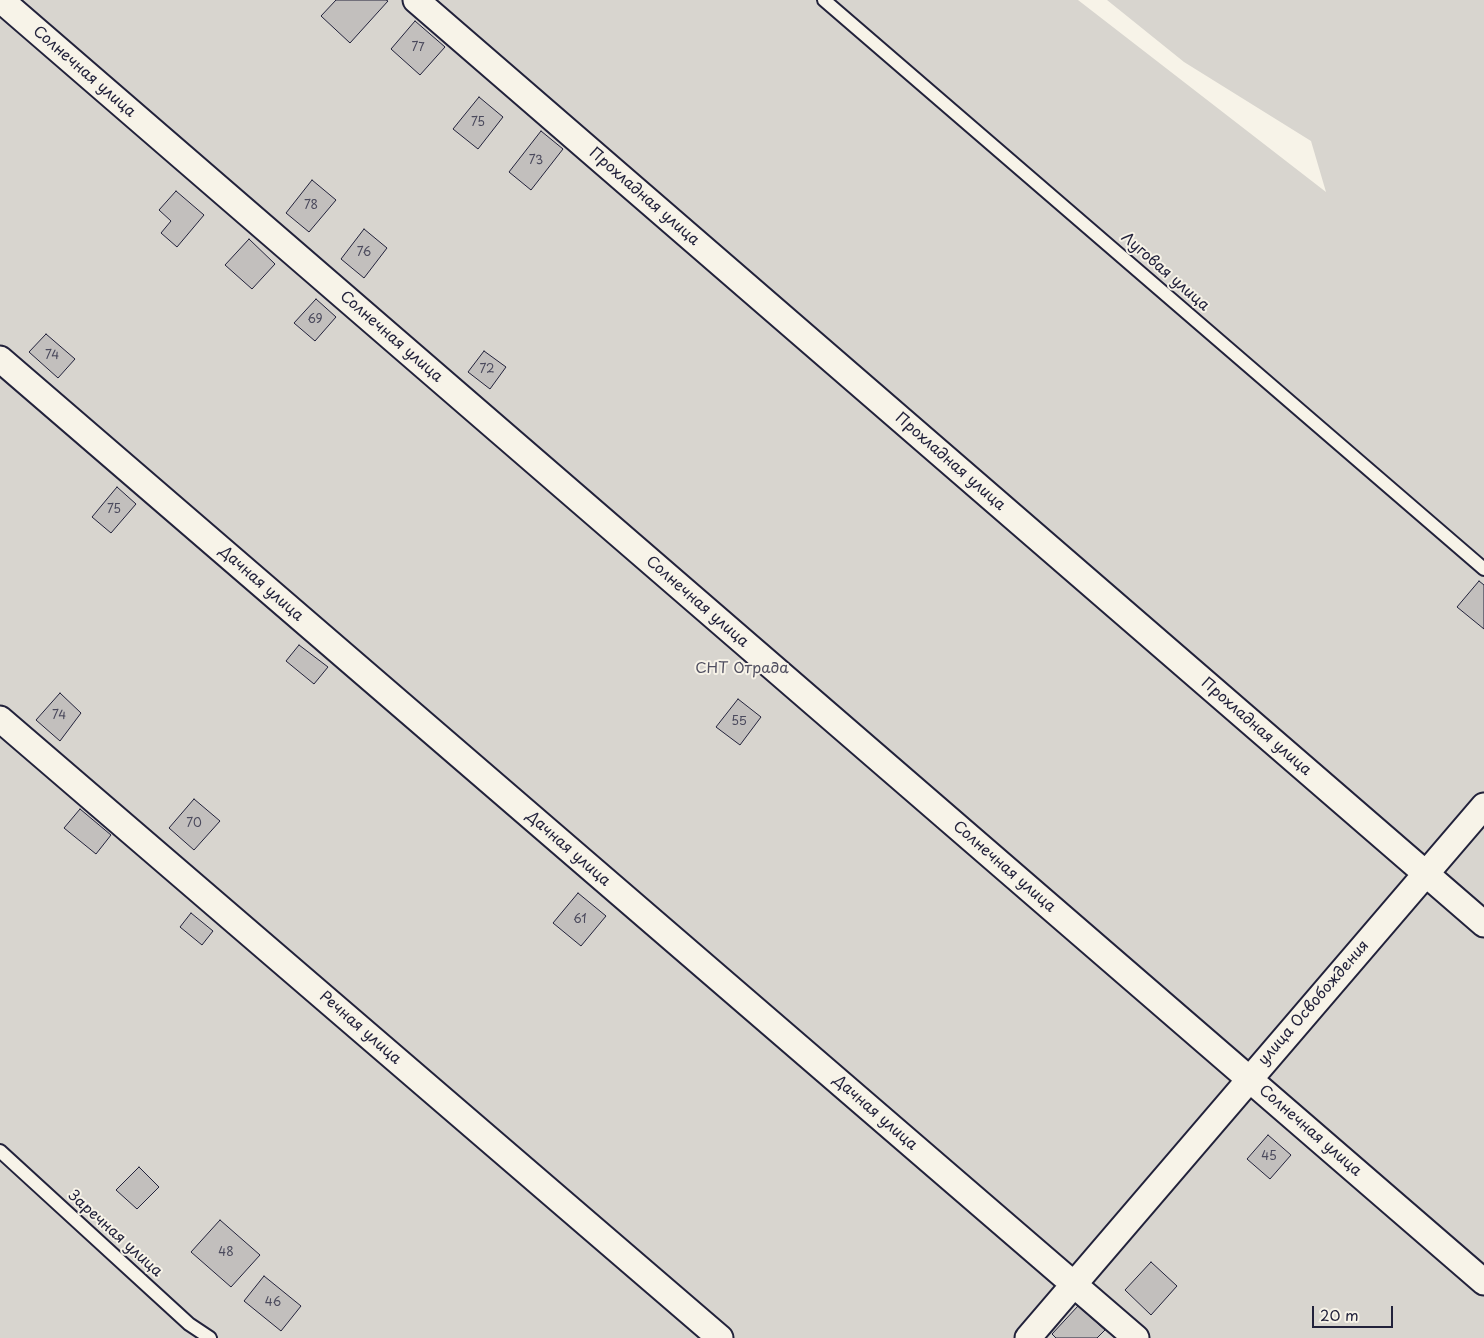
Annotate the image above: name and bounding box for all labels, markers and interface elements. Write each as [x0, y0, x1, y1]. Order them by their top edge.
street label: Солнечная улица [29, 23, 139, 121]
house number: 77 [411, 41, 425, 55]
house number: 75 [471, 116, 485, 130]
street label: Прохладная улица [585, 144, 703, 250]
house number: 73 [529, 154, 543, 168]
house number: 78 [304, 199, 318, 213]
street label: Луговая улица [1117, 229, 1213, 315]
house number: 76 [357, 246, 371, 260]
street label: Солнечная улица [336, 288, 446, 386]
house number: 69 [307, 313, 323, 327]
house number: 74 [45, 349, 59, 363]
house number: 72 [479, 363, 495, 377]
street label: Прохладная улица [891, 409, 1009, 515]
house number: 75 [107, 503, 121, 517]
street label: Дачная улица [215, 543, 307, 625]
street label: Солнечная улица [642, 553, 752, 651]
park label: СНТ Отрада [695, 660, 789, 678]
street label: Прохладная улица [1197, 674, 1315, 780]
house number: 74 [52, 709, 66, 723]
house number: 55 [731, 715, 747, 729]
street label: Дачная улица [522, 808, 614, 890]
house number: 70 [186, 817, 202, 831]
street label: Солнечная улица [949, 818, 1059, 916]
house number: 61 [573, 913, 587, 927]
street label: улица Освобождения [1255, 937, 1373, 1069]
street label: Речная улица [316, 988, 404, 1068]
street label: Дачная улица [829, 1072, 921, 1154]
street label: Солнечная улица [1255, 1082, 1365, 1180]
house number: 45 [1261, 1150, 1277, 1164]
street label: Заречная улица [64, 1187, 166, 1281]
house number: 48 [218, 1246, 234, 1260]
house number: 46 [265, 1296, 281, 1310]
scale bar [1314, 1296, 1395, 1328]
text: 20 m [1320, 1303, 1359, 1326]

